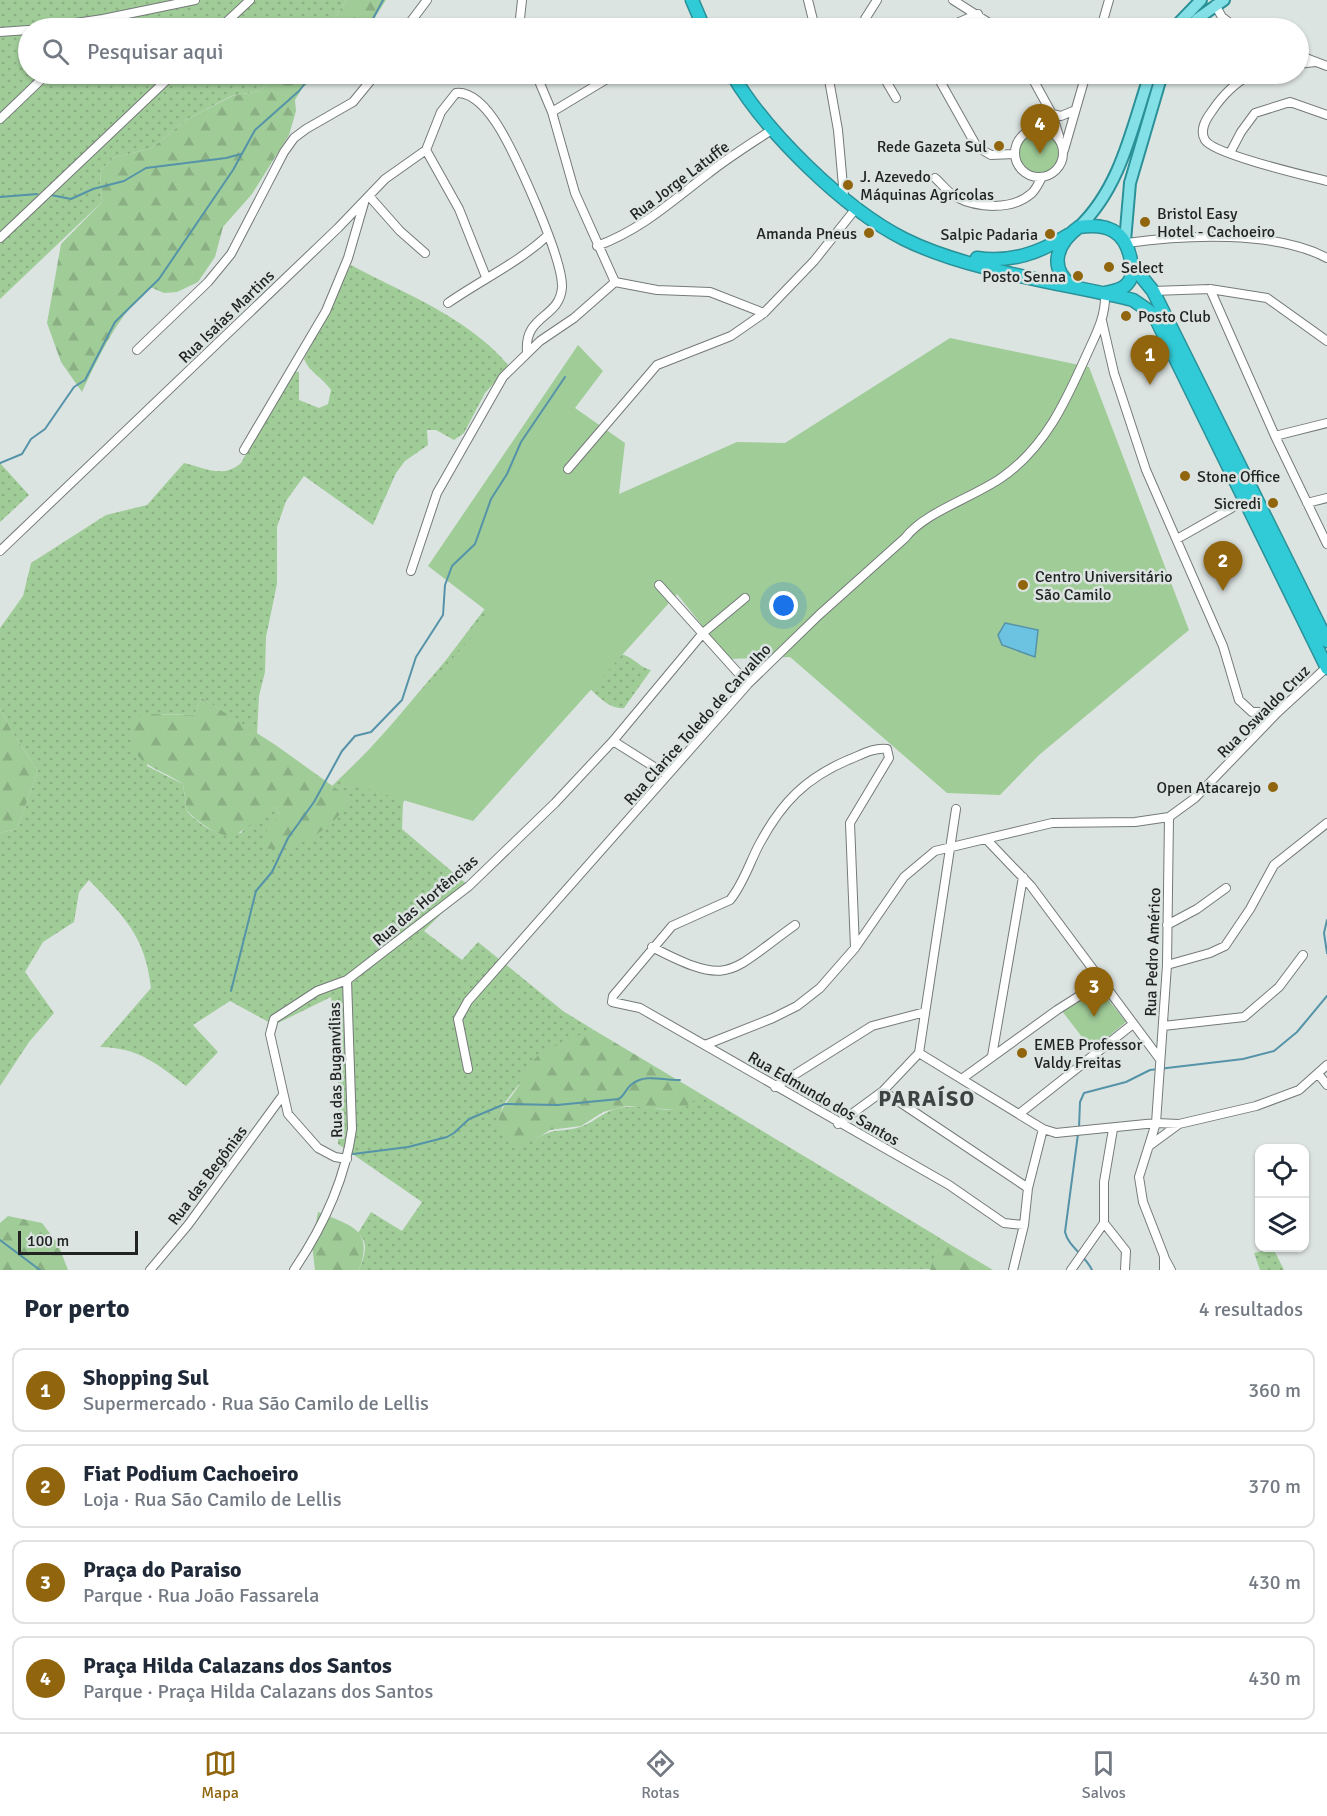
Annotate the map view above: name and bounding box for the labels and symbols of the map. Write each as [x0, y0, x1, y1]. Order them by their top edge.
pin: 4 [1020, 104, 1060, 154]
street label: Rua Jorge Latuffe [626, 137, 733, 225]
place label: Rede Gazeta Sul [877, 137, 987, 157]
marker: Rede Gazeta Sul [992, 139, 1006, 153]
place label: J. Azevedo Máquinas Agrícolas [860, 167, 994, 205]
marker: J. Azevedo Máquinas Agrícolas [841, 178, 855, 192]
place label: Bristol Easy Hotel - Cachoeiro [1157, 204, 1275, 242]
marker: Bristol Easy Hotel - Cachoeiro [1138, 215, 1152, 229]
place label: Amanda Pneus [756, 224, 857, 244]
place label: Salpic Padaria [940, 225, 1038, 245]
marker: Amanda Pneus [862, 226, 876, 240]
marker: Salpic Padaria [1043, 227, 1057, 241]
place label: Select [1121, 258, 1164, 278]
marker: Select [1102, 260, 1116, 274]
street label: Rua Isaías Martins [175, 266, 279, 368]
place label: Posto Senna [982, 267, 1066, 287]
marker: Posto Senna [1071, 269, 1085, 283]
place label: Posto Club [1138, 307, 1211, 327]
marker: Posto Club [1119, 309, 1133, 323]
pin: 1 [1130, 336, 1170, 385]
place label: Stone Office [1197, 467, 1280, 487]
marker: Stone Office [1178, 469, 1192, 483]
place label: Sicredi [1214, 494, 1261, 514]
marker: Sicredi [1266, 496, 1280, 510]
pin: 2 [1204, 542, 1242, 591]
place label: Centro Universitário São Camilo [1035, 567, 1173, 605]
marker: Centro Universitário São Camilo [1016, 578, 1030, 592]
your location [769, 591, 798, 620]
street label: Rua Clarice Toledo de Carvalho [620, 640, 776, 810]
street label: Rua Oswaldo Cruz [1213, 661, 1314, 762]
place label: Open Atacarejo [1157, 778, 1261, 798]
marker: Open Atacarejo [1266, 780, 1280, 794]
street label: Rua das Hortências [369, 851, 482, 951]
street label: Rua Pedro Américo [1141, 887, 1165, 1017]
pin: 3 [1074, 968, 1114, 1017]
street label: Rua das Buganvílias [325, 1002, 347, 1138]
place label: EMEB Professor Valdy Freitas [1034, 1035, 1142, 1073]
marker: EMEB Professor Valdy Freitas [1015, 1046, 1029, 1060]
street label: Rua Edmundo dos Santos [744, 1047, 903, 1150]
district label: PARAÍSO [878, 1085, 976, 1112]
street label: Rua das Begônias [164, 1122, 252, 1229]
scale bar [18, 1228, 138, 1256]

